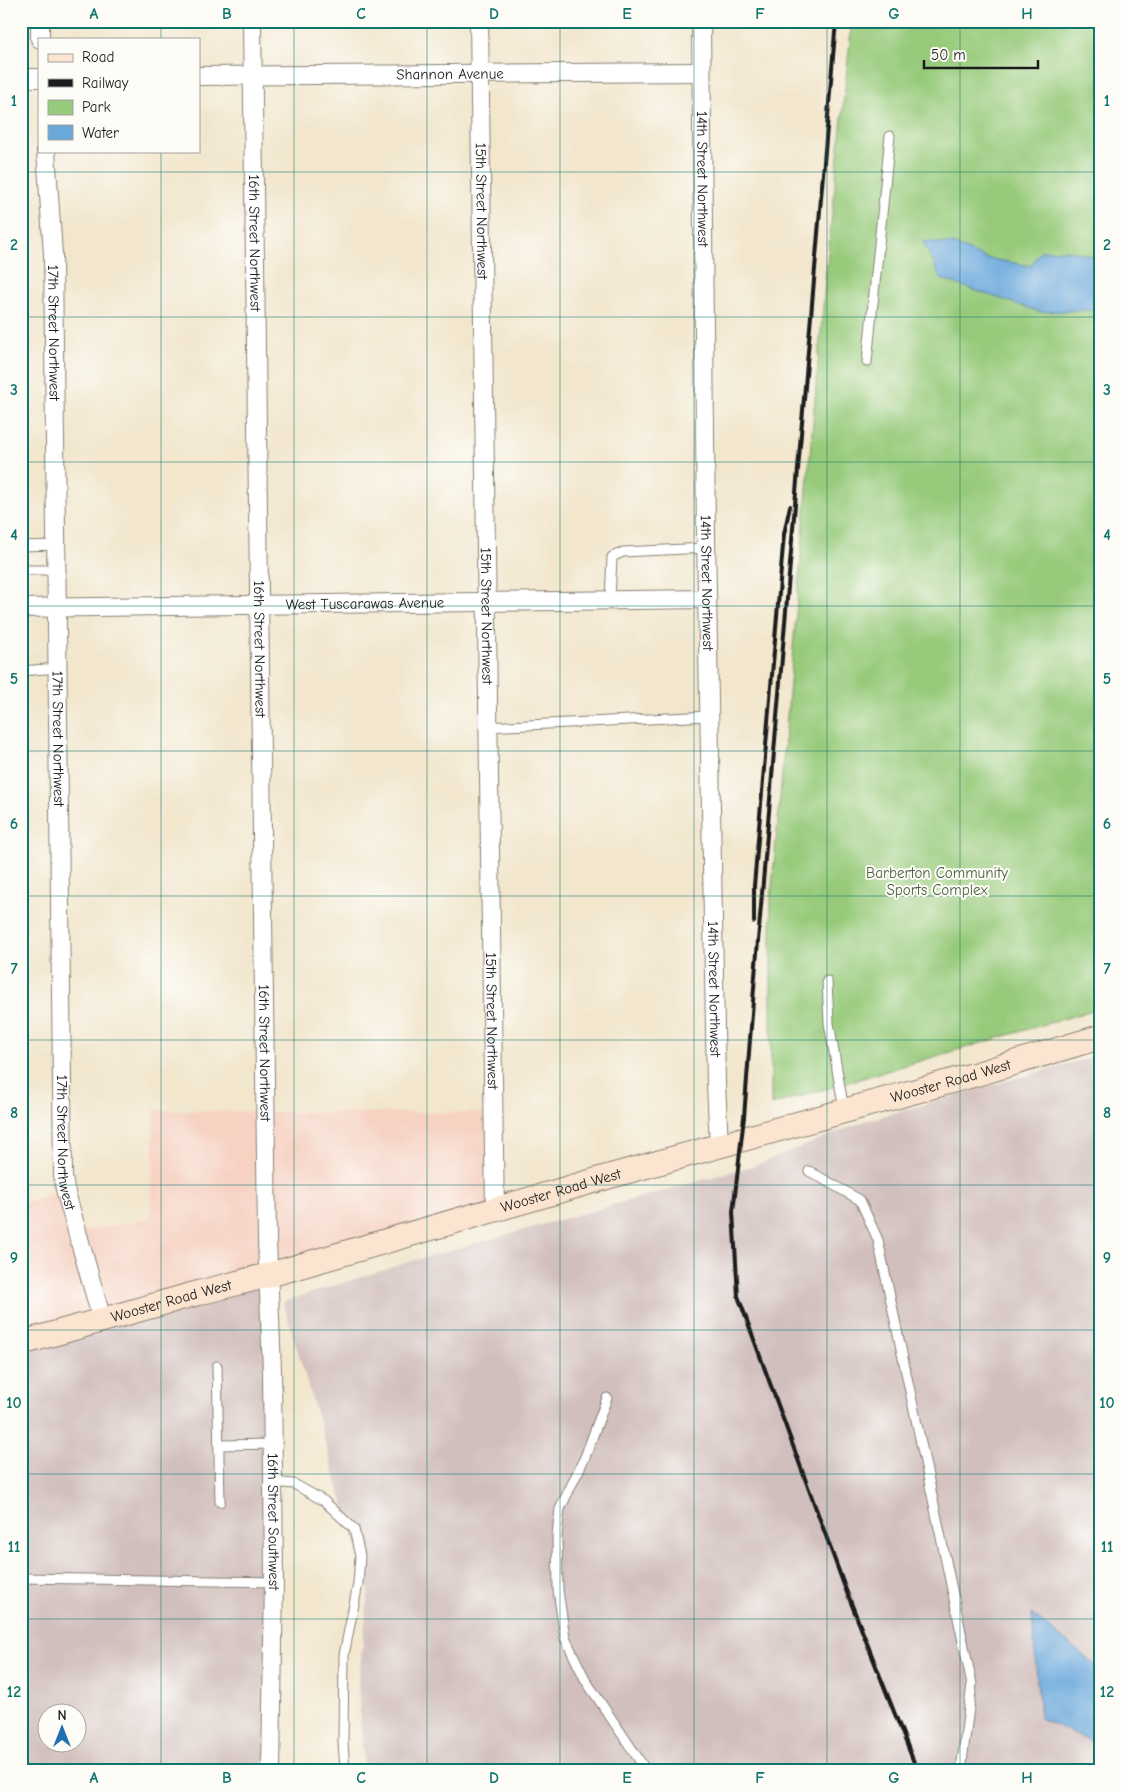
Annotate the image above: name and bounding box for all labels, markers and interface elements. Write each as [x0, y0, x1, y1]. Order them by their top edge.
text: A [90, 5, 99, 23]
text: B [222, 5, 232, 23]
text: C [356, 5, 366, 23]
text: D [489, 5, 499, 23]
text: E [622, 5, 632, 23]
text: F [755, 5, 765, 23]
text: G [888, 5, 900, 23]
text: H [1021, 5, 1033, 23]
legend [38, 38, 200, 152]
scale bar [924, 38, 1037, 70]
text: 50 m [931, 46, 966, 64]
text: Road [82, 48, 114, 66]
street label: Shannon Avenue [396, 65, 504, 83]
text: Railway [82, 74, 129, 92]
text: 1 [11, 92, 17, 110]
text: 1 [1104, 92, 1110, 110]
text: Park [82, 98, 111, 116]
street label: 14th Street Northwest [693, 111, 712, 248]
text: Water [82, 124, 119, 142]
street label: 15th Street Northwest [472, 142, 492, 280]
street label: 16th Street Northwest [245, 174, 265, 312]
text: 2 [10, 236, 18, 254]
text: 2 [1103, 236, 1111, 254]
street label: 17th Street Northwest [44, 265, 64, 402]
text: 3 [10, 381, 18, 399]
text: 3 [1103, 381, 1111, 399]
street label: 14th Street Northwest [697, 515, 717, 652]
text: 4 [10, 526, 18, 544]
text: 4 [1103, 526, 1111, 544]
street label: 15th Street Northwest [477, 547, 496, 685]
street label: 16th Street Northwest [250, 580, 270, 718]
street label: West Tuscarawas Avenue [286, 593, 445, 614]
text: 5 [10, 670, 18, 688]
text: 5 [1103, 670, 1111, 688]
street label: 17th Street Northwest [49, 671, 68, 807]
text: 6 [10, 815, 18, 833]
text: 6 [1103, 815, 1111, 833]
park label: Barberton Community Sports Complex [866, 864, 1008, 899]
street label: 14th Street Northwest [704, 921, 725, 1058]
street label: 15th Street Northwest [482, 952, 502, 1090]
text: 7 [10, 960, 18, 978]
text: 7 [1103, 960, 1111, 978]
street label: 16th Street Northwest [255, 984, 275, 1122]
street label: Wooster Road West [889, 1055, 1014, 1107]
street label: 17th Street Northwest [53, 1075, 80, 1213]
text: 8 [10, 1104, 18, 1122]
text: 8 [1103, 1104, 1111, 1122]
street label: Wooster Road West [499, 1164, 624, 1216]
text: 9 [10, 1249, 18, 1267]
text: 9 [1103, 1249, 1111, 1267]
street label: Wooster Road West [109, 1276, 234, 1326]
text: 10 [6, 1394, 22, 1412]
text: 10 [1099, 1394, 1115, 1412]
street label: 16th Street Southwest [264, 1453, 283, 1591]
text: 11 [8, 1538, 20, 1556]
text: 11 [1101, 1538, 1113, 1556]
text: 12 [7, 1683, 21, 1701]
text: 12 [1100, 1683, 1114, 1701]
north arrow [38, 1704, 88, 1754]
text: N [57, 1707, 67, 1724]
text: A [90, 1769, 99, 1787]
text: B [222, 1769, 232, 1787]
text: C [356, 1769, 366, 1787]
text: D [489, 1769, 499, 1787]
text: E [622, 1769, 632, 1787]
text: F [755, 1769, 765, 1787]
text: G [888, 1769, 900, 1787]
text: H [1021, 1769, 1033, 1787]

